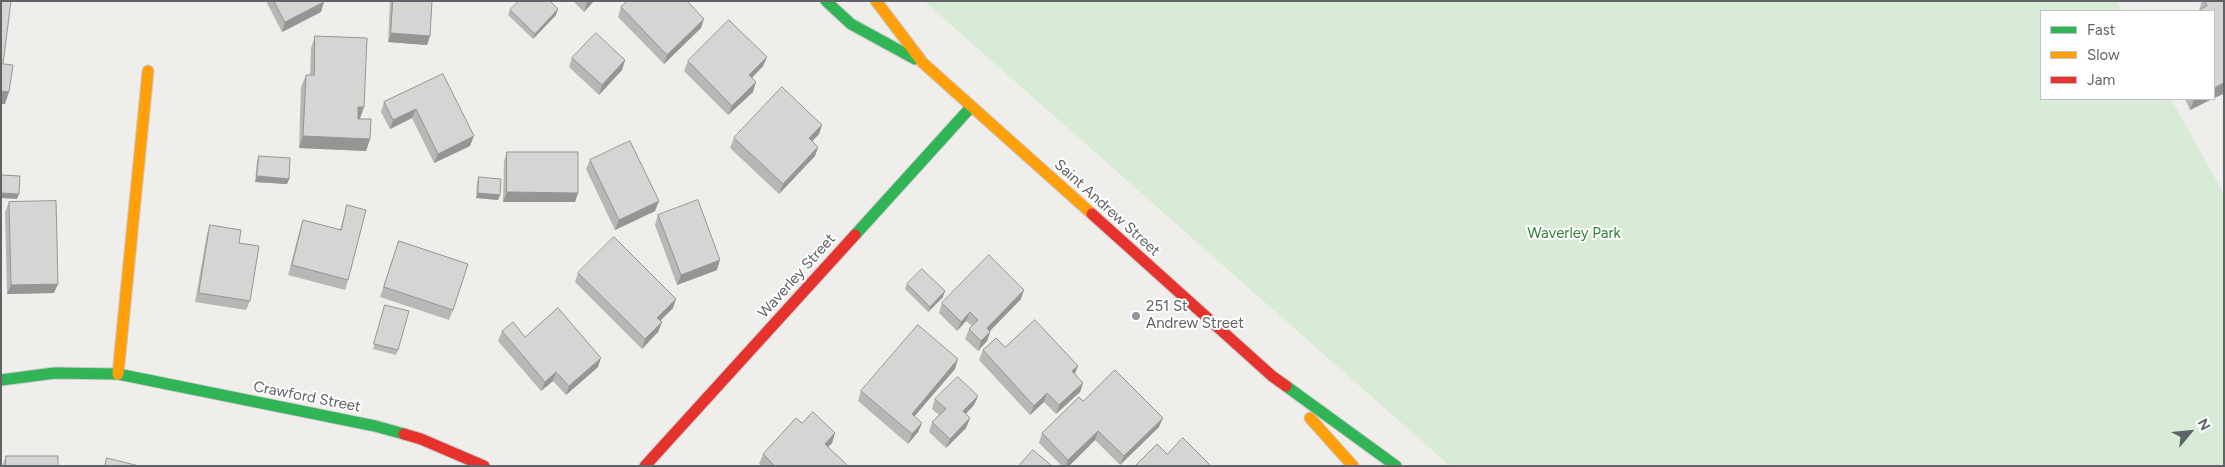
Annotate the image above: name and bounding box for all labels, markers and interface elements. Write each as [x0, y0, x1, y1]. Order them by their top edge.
legend [2040, 10, 2215, 100]
text: Fast [2087, 21, 2115, 39]
text: Slow [2087, 46, 2120, 64]
text: Jam [2087, 71, 2115, 89]
street label: Saint Andrew Street [1050, 156, 1164, 260]
park label: Waverley Park [1527, 225, 1621, 243]
street label: Waverley Street [754, 230, 840, 322]
place label: 251 St Andrew Street [1146, 298, 1244, 333]
marker: 251 St Andrew Street [1130, 310, 1142, 322]
street label: Crawford Street [252, 378, 362, 416]
north arrow [2165, 407, 2215, 457]
text: N [2194, 416, 2214, 433]

